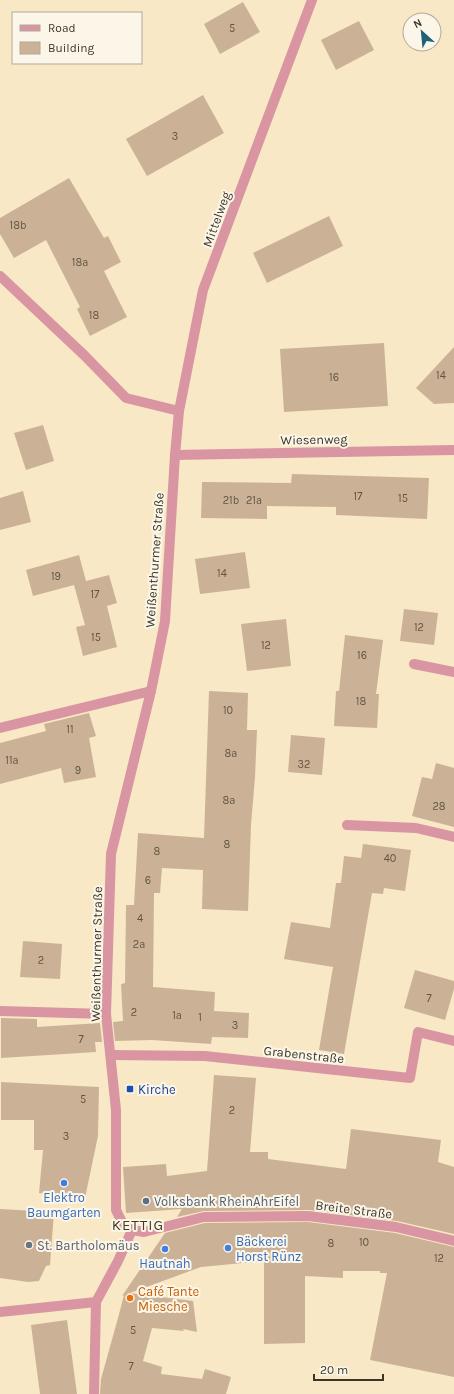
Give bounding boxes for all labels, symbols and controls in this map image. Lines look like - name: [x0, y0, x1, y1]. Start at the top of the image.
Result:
- legend: [12, 12, 142, 64]
- north arrow: [402, 12, 442, 52]
- text: N: [411, 16, 424, 31]
- text: Road: [48, 21, 76, 35]
- house number: 5: [229, 22, 235, 35]
- text: Building: [48, 41, 95, 55]
- house number: 3: [172, 130, 178, 143]
- street label: Mittelweg: [199, 189, 234, 249]
- house number: 18b: [10, 219, 26, 232]
- house number: 18a: [72, 256, 88, 269]
- house number: 18: [89, 309, 99, 322]
- house number: 14: [436, 369, 446, 382]
- house number: 16: [329, 371, 339, 384]
- street label: Wiesenweg: [280, 431, 348, 448]
- house number: 17: [354, 490, 362, 503]
- street label: Weißenthurmer Straße: [142, 492, 167, 628]
- house number: 15: [398, 492, 408, 505]
- house number: 21b: [223, 494, 239, 507]
- house number: 21a: [246, 494, 262, 507]
- house number: 14: [217, 567, 227, 580]
- house number: 19: [51, 570, 61, 583]
- house number: 17: [91, 588, 99, 601]
- house number: 12: [414, 621, 424, 634]
- house number: 15: [91, 631, 101, 644]
- house number: 12: [261, 639, 271, 652]
- house number: 16: [357, 649, 367, 662]
- house number: 18: [356, 695, 366, 708]
- house number: 10: [223, 704, 233, 717]
- house number: 11: [66, 723, 74, 736]
- house number: 8a: [225, 747, 237, 760]
- house number: 11a: [5, 754, 19, 767]
- house number: 32: [298, 758, 310, 771]
- house number: 9: [75, 764, 81, 777]
- house number: 8a: [223, 794, 235, 807]
- house number: 28: [432, 800, 446, 813]
- house number: 8: [224, 838, 231, 851]
- house number: 8: [154, 845, 161, 858]
- house number: 40: [384, 852, 396, 865]
- house number: 6: [145, 874, 151, 887]
- street label: Weißenthurmer Straße: [88, 886, 105, 1022]
- house number: 4: [137, 912, 143, 925]
- house number: 2a: [133, 938, 145, 951]
- house number: 2: [38, 954, 44, 967]
- house number: 7: [426, 992, 432, 1005]
- house number: 2: [131, 1006, 137, 1019]
- house number: 1a: [172, 1009, 182, 1022]
- house number: 1: [198, 1011, 202, 1024]
- house number: 3: [232, 1019, 238, 1032]
- house number: 7: [78, 1033, 84, 1046]
- street label: Grabenstraße: [263, 1043, 345, 1066]
- place label: Kirche: [138, 1082, 176, 1097]
- marker: Kirche: [125, 1084, 135, 1094]
- house number: 5: [80, 1093, 86, 1106]
- house number: 2: [229, 1104, 235, 1117]
- house number: 3: [63, 1130, 69, 1143]
- marker: Elektro Baumgarten: [59, 1178, 69, 1188]
- place label: Elektro Baumgarten: [27, 1190, 101, 1220]
- place label: Volksbank RheinAhrEifel: [154, 1194, 299, 1209]
- marker: Volksbank RheinAhrEifel: [141, 1196, 151, 1206]
- street label: Breite Straße: [315, 1197, 394, 1222]
- district label: KETTIG: [112, 1216, 164, 1234]
- place label: Bäckerei Horst Rünz: [236, 1234, 301, 1264]
- house number: 10: [359, 1236, 369, 1249]
- house number: 8: [328, 1237, 335, 1250]
- place label: St. Bartholomäus: [37, 1238, 140, 1253]
- marker: St. Bartholomäus: [24, 1240, 34, 1250]
- marker: Bäckerei Horst Rünz: [223, 1243, 233, 1253]
- marker: Hautnah: [160, 1244, 170, 1254]
- house number: 12: [434, 1252, 444, 1265]
- place label: Hautnah: [139, 1256, 191, 1271]
- place label: Café Tante Miesche: [138, 1284, 200, 1314]
- marker: Café Tante Miesche: [125, 1293, 135, 1303]
- house number: 5: [130, 1324, 136, 1337]
- scale bar: [314, 1356, 383, 1382]
- house number: 7: [128, 1360, 134, 1373]
- text: 20 m: [320, 1363, 348, 1377]

